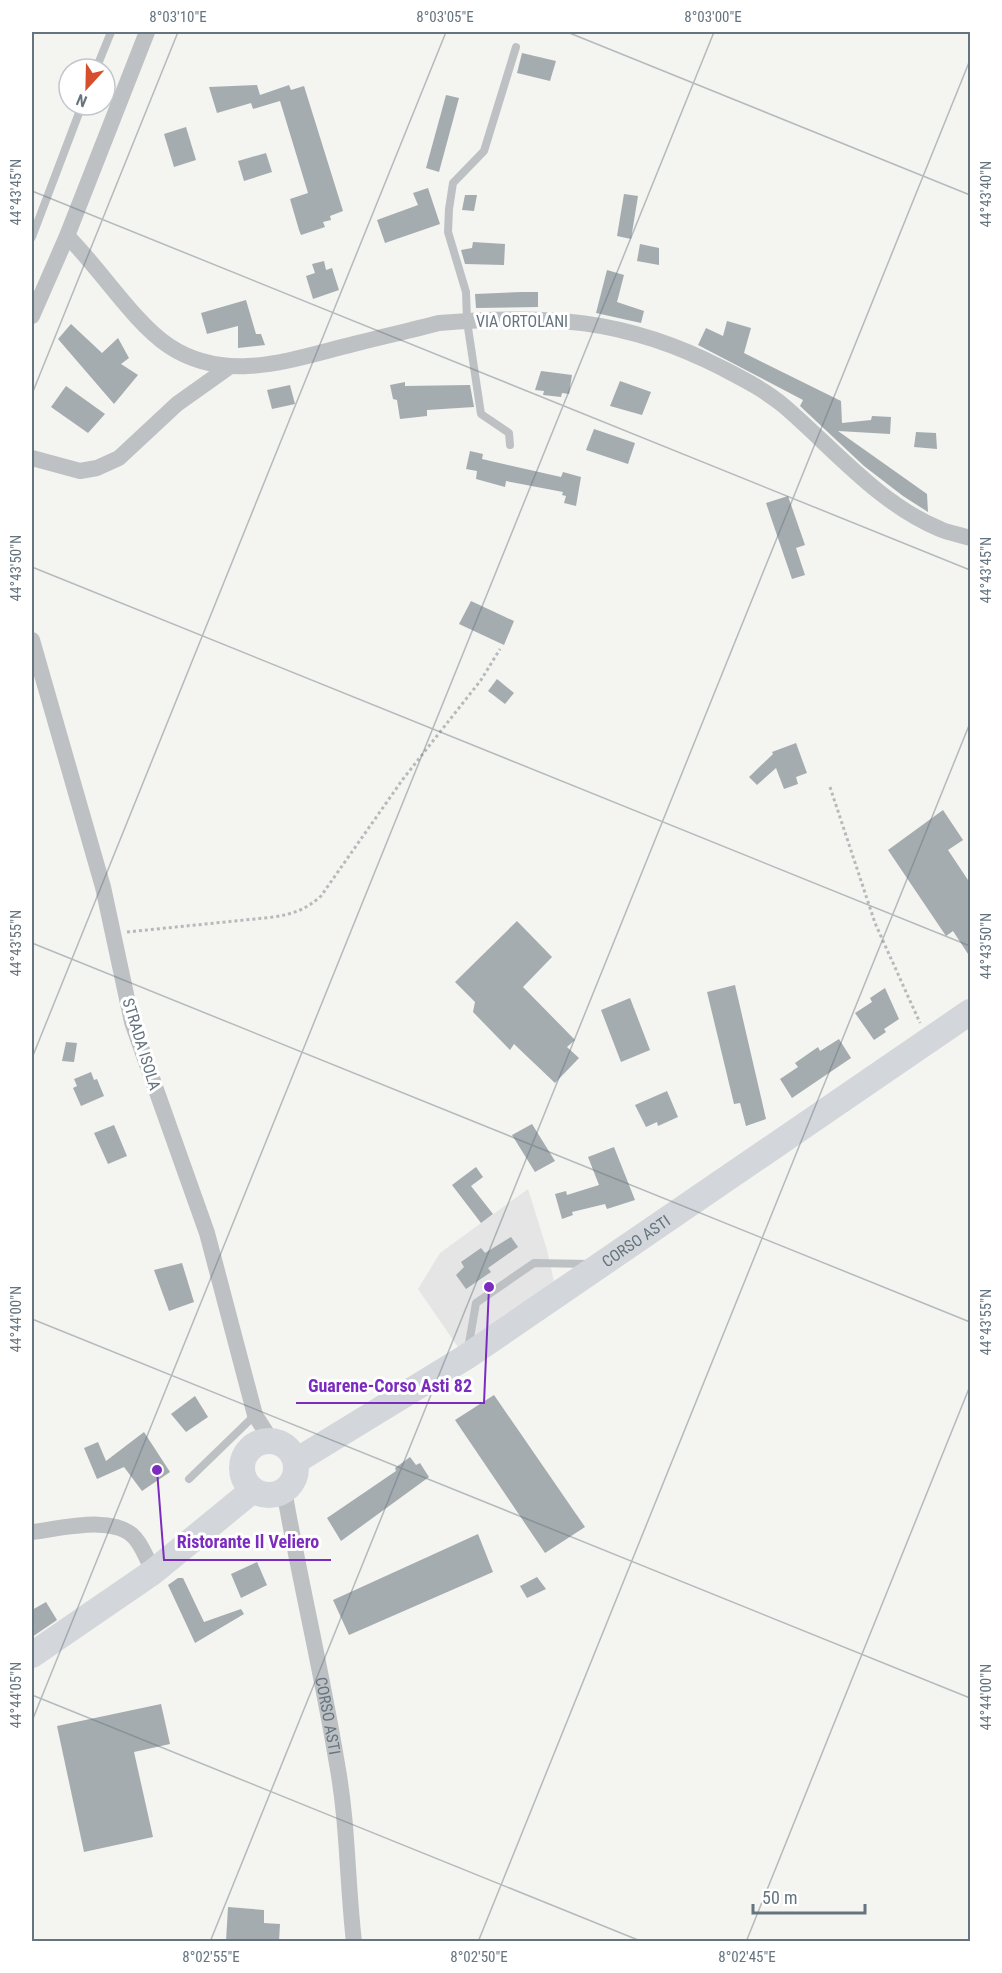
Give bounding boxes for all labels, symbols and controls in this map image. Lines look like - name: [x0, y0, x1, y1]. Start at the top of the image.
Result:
- text: 8°03'10"E: [149, 8, 207, 26]
- text: 8°03'05"E: [416, 8, 474, 26]
- text: 8°03'00"E: [684, 8, 742, 26]
- north arrow: [57, 57, 117, 117]
- text: N: [73, 90, 90, 111]
- text: 44°43'45"N: [7, 159, 25, 225]
- text: 44°43'40"N: [977, 161, 995, 227]
- street label: VIA ORTOLANI: [476, 312, 568, 331]
- text: 44°43'50"N: [7, 535, 25, 601]
- text: 44°43'45"N: [977, 537, 995, 603]
- text: 44°43'55"N: [7, 910, 25, 976]
- text: 44°43'50"N: [977, 913, 995, 979]
- street label: STRADA ISOLA: [119, 996, 165, 1092]
- street label: CORSO ASTI: [598, 1211, 674, 1271]
- text: 44°44'00"N: [7, 1286, 25, 1352]
- text: 44°43'55"N: [977, 1289, 995, 1355]
- callout: Guarene-Corso Asti 82: [296, 1367, 484, 1403]
- text: Guarene-Corso Asti 82: [308, 1375, 472, 1396]
- callout: Ristorante Il Veliero: [164, 1524, 331, 1560]
- text: Ristorante Il Veliero: [177, 1531, 319, 1552]
- text: 44°44'05"N: [7, 1662, 25, 1728]
- text: 44°44'00"N: [977, 1664, 995, 1730]
- street label: CORSO ASTI: [311, 1675, 344, 1756]
- scale bar: [753, 1877, 866, 1915]
- text: 50 m: [762, 1887, 797, 1908]
- text: 8°02'55"E: [182, 1948, 240, 1966]
- text: 8°02'50"E: [450, 1948, 508, 1966]
- text: 8°02'45"E: [718, 1948, 776, 1966]

